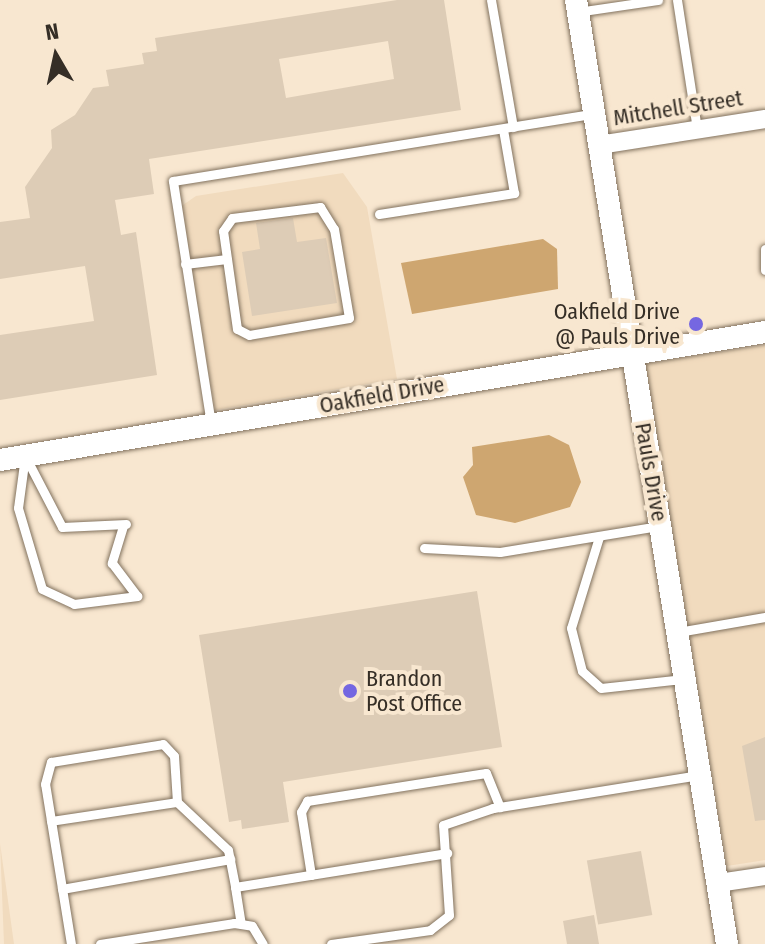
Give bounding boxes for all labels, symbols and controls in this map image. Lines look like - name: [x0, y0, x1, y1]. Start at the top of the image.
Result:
- north arrow: [16, 16, 96, 96]
- text: N: [44, 17, 61, 46]
- street label: Mitchell Street: [611, 85, 745, 131]
- place label: Oakfield Drive @ Pauls Drive: [554, 298, 680, 350]
- marker: Oakfield Drive @ Pauls Drive: [687, 315, 705, 333]
- street label: Oakfield Drive: [318, 371, 446, 419]
- street label: Pauls Drive: [629, 421, 673, 523]
- place label: Brandon Post Office: [366, 665, 462, 716]
- marker: Brandon Post Office: [341, 682, 359, 700]

